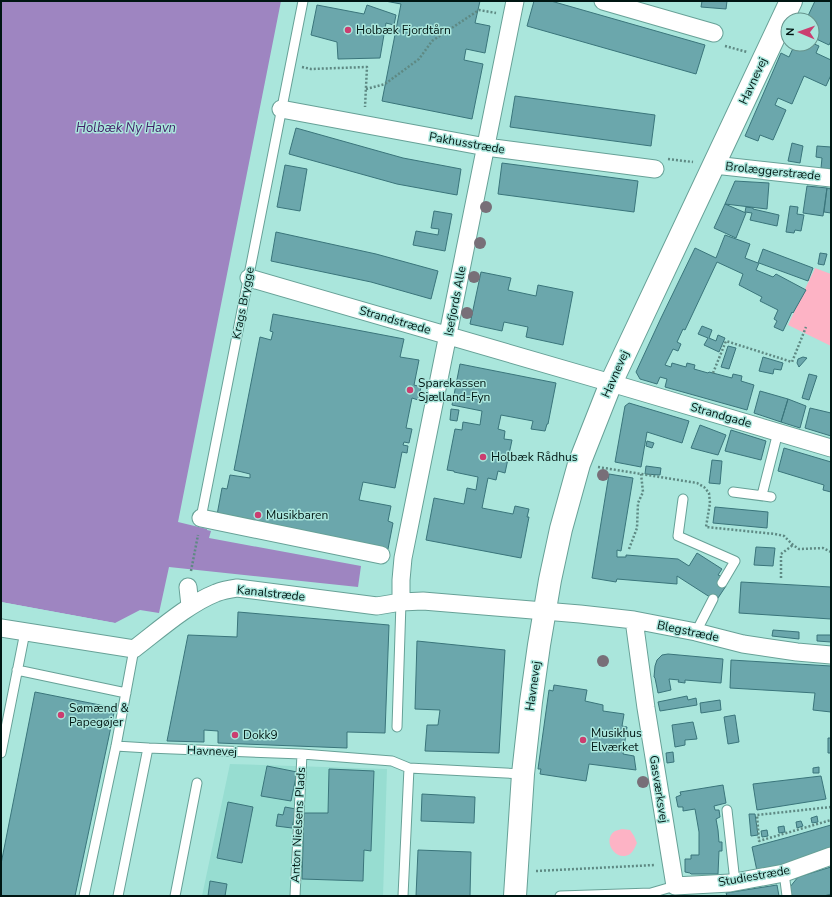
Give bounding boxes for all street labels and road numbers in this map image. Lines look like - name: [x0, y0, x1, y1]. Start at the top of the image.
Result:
- street label: Havnevej: [735, 55, 771, 107]
- street label: Pakhusstræde: [428, 128, 506, 158]
- street label: Brolæggerstræde: [725, 158, 821, 184]
- street label: Isefjords Alle: [440, 265, 470, 337]
- street label: Krags Brygge: [228, 266, 258, 340]
- street label: Strandstræde: [357, 302, 433, 338]
- street label: Havnevej: [598, 348, 633, 400]
- street label: Strandgade: [689, 399, 753, 431]
- street label: Kanalstræde: [236, 581, 306, 605]
- street label: Blegstræde: [656, 617, 720, 645]
- street label: Havnevej: [522, 660, 544, 712]
- street label: Havnevej: [187, 742, 237, 760]
- street label: Gasværksvej: [646, 754, 672, 824]
- street label: Anton Nielsens Plads: [287, 766, 309, 883]
- street label: Studiestræde: [717, 862, 791, 890]

